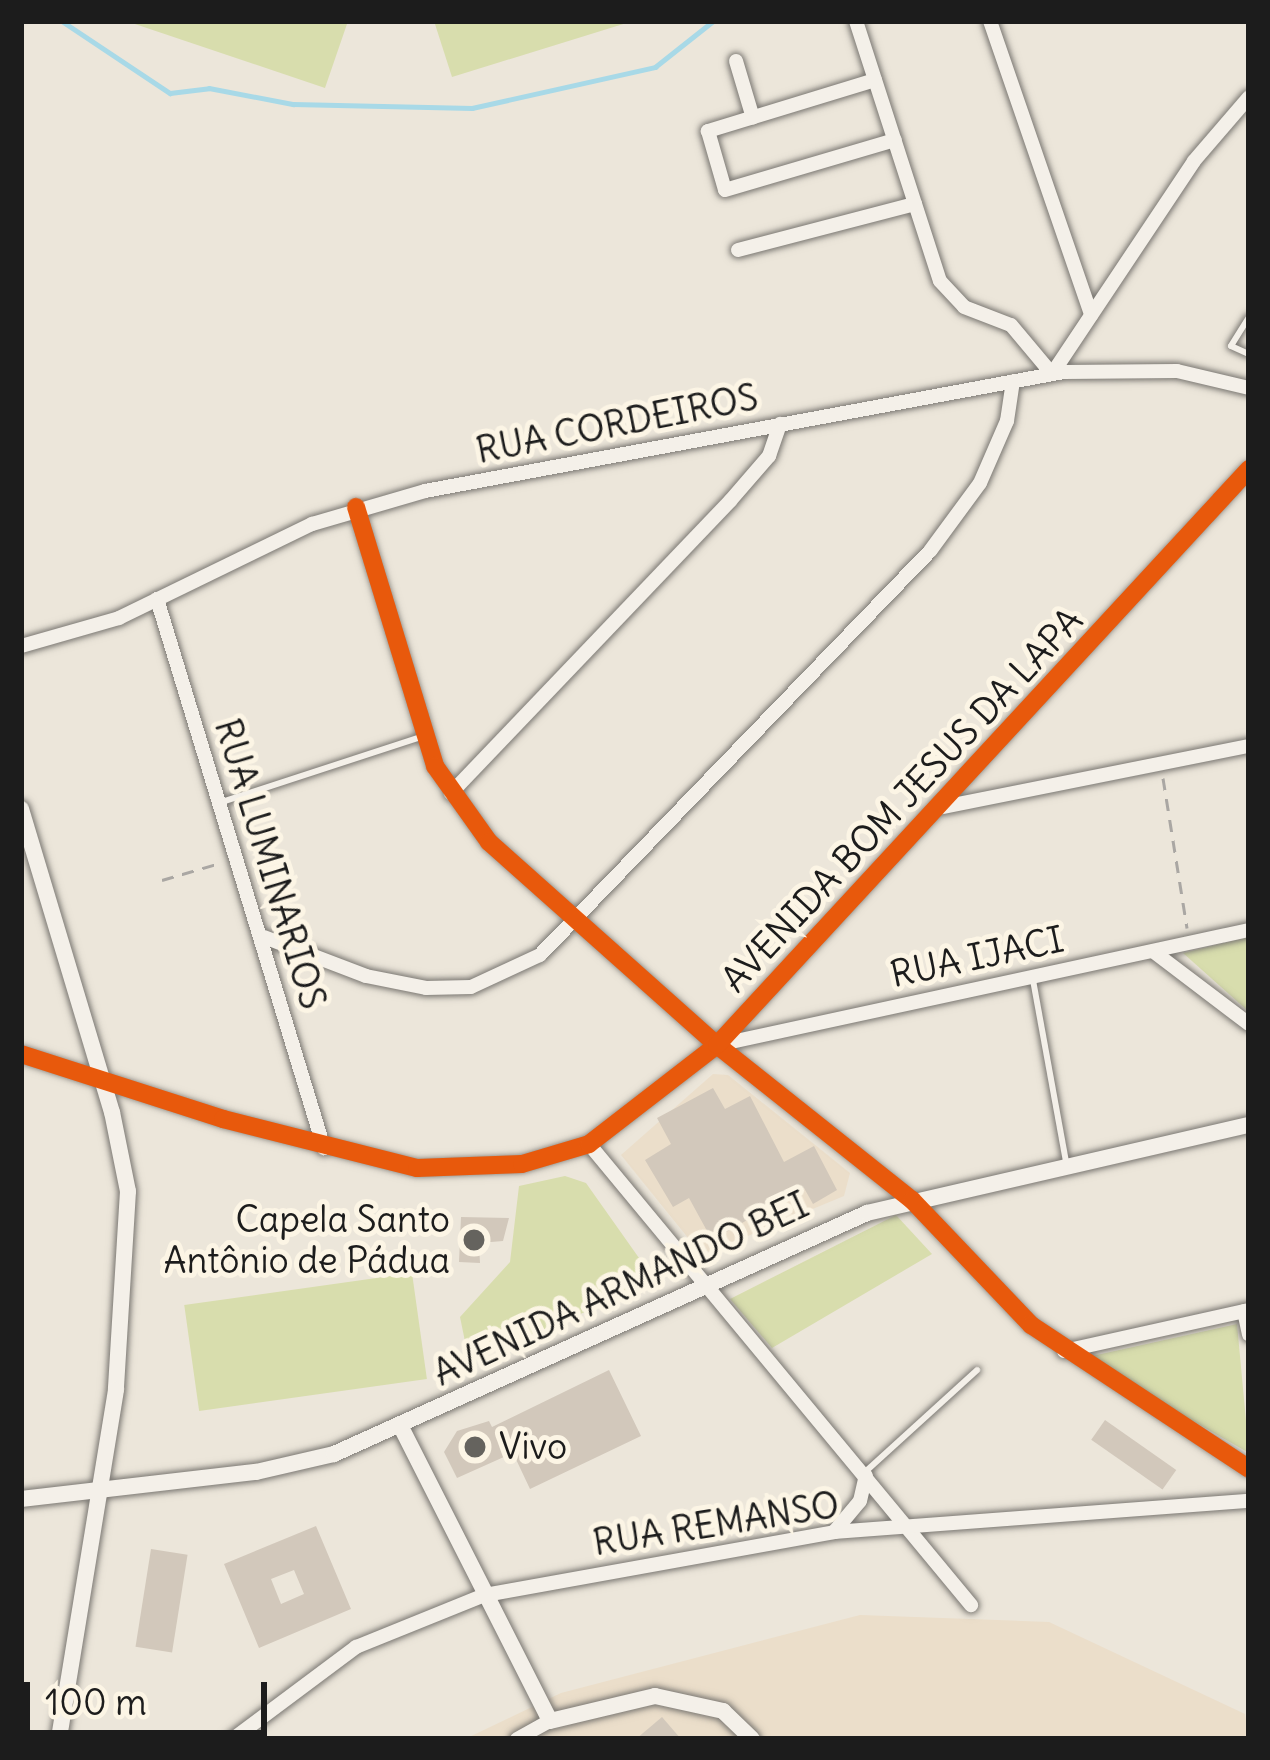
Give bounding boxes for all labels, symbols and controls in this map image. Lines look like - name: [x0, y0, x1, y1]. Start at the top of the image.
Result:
- street label: RUA CORDEIROS: [473, 376, 761, 472]
- street label: AVENIDA BOM JESUS DA LAPA: [713, 599, 1091, 1001]
- street label: RUA LUMINARIOS: [205, 714, 335, 1014]
- street label: RUA IJACI: [886, 918, 1068, 996]
- street label: AVENIDA ARMANDO BEI: [427, 1183, 815, 1395]
- place label: Capela Santo Antônio de Pádua: [164, 1197, 450, 1282]
- marker: Capela Santo Antônio de Pádua: [461, 1227, 487, 1253]
- place label: Vivo: [499, 1425, 567, 1469]
- marker: Vivo: [462, 1434, 488, 1460]
- street label: RUA REMANSO: [590, 1483, 842, 1565]
- scale bar: [30, 1658, 273, 1732]
- text: 100 m: [45, 1680, 147, 1725]

